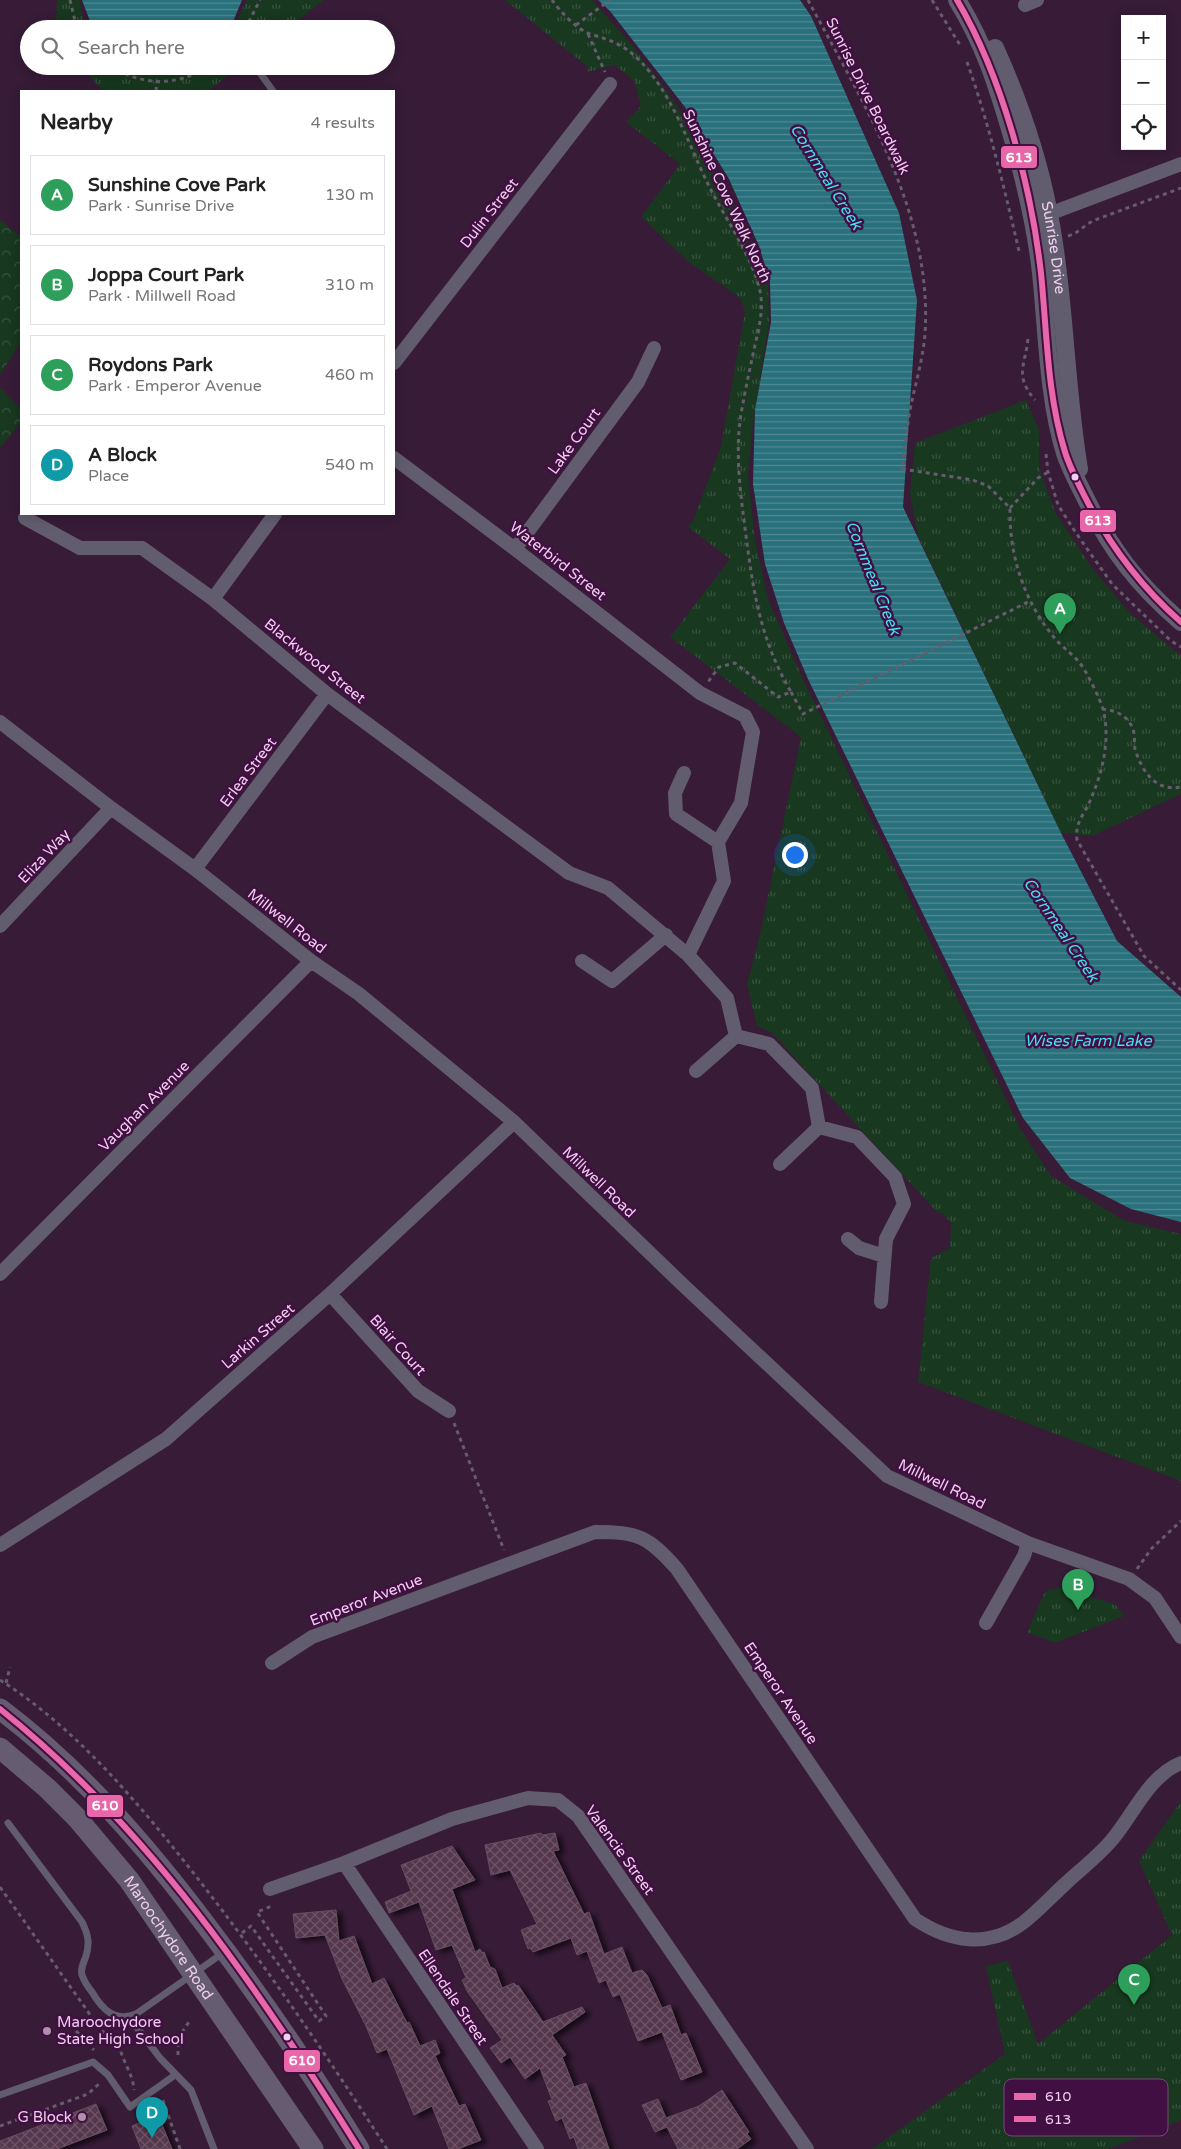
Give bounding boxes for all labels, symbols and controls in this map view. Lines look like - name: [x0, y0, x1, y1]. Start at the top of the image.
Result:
- street label: Sunrise Drive Boardwalk: [822, 15, 914, 177]
- map controls: [1121, 15, 1166, 150]
- button: +: [1121, 15, 1166, 60]
- search box: [20, 20, 395, 75]
- icon: search: [38, 34, 66, 62]
- text: Search here: [78, 37, 185, 59]
- button: −: [1121, 60, 1166, 105]
- button: locate: [1121, 105, 1166, 150]
- street label: Sunshine Cove Walk North: [679, 107, 775, 285]
- text: Nearby: [40, 110, 113, 135]
- text: 4 results: [311, 113, 375, 133]
- water label: Cornmeal Creek: [785, 120, 867, 235]
- line badge: 613: [1000, 145, 1038, 169]
- text: 613: [1006, 149, 1032, 166]
- text: Sunshine Cove Park: [88, 174, 266, 196]
- street label: Dulin Street: [456, 174, 522, 252]
- text: A: [51, 185, 63, 205]
- text: 130 m: [325, 185, 374, 205]
- text: Park · Sunrise Drive: [88, 196, 234, 216]
- street label: Sunrise Drive: [1038, 200, 1069, 295]
- text: Joppa Court Park: [88, 264, 244, 286]
- text: B: [51, 275, 63, 295]
- text: 310 m: [325, 275, 374, 295]
- text: Park · Millwell Road: [88, 286, 236, 306]
- text: Roydons Park: [88, 354, 213, 376]
- text: C: [51, 365, 63, 385]
- text: 460 m: [325, 365, 374, 385]
- text: Park · Emperor Avenue: [88, 376, 262, 396]
- street label: Lake Court: [544, 404, 604, 478]
- text: A Block: [88, 444, 157, 466]
- text: D: [51, 455, 63, 475]
- text: 540 m: [325, 455, 374, 475]
- text: Place: [88, 466, 129, 486]
- unlabelled marker: [1070, 472, 1080, 482]
- line badge: 613: [1079, 509, 1117, 533]
- text: 613: [1085, 512, 1111, 529]
- street label: Waterbird Street: [506, 518, 610, 604]
- water label: Cornmeal Creek: [841, 518, 905, 639]
- pin: A: [1044, 593, 1076, 634]
- street label: Blackwood Street: [261, 615, 369, 707]
- street label: Erlea Street: [216, 733, 280, 810]
- street label: Eliza Way: [14, 825, 74, 887]
- your location: [782, 842, 808, 868]
- water label: Cornmeal Creek: [1019, 874, 1104, 987]
- street label: Millwell Road: [244, 885, 330, 957]
- water label: Wises Farm Lake: [1025, 1031, 1152, 1051]
- street label: Vaughan Avenue: [95, 1057, 193, 1155]
- street label: Millwell Road: [559, 1143, 639, 1221]
- street label: Larkin Street: [218, 1299, 298, 1373]
- street label: Blair Court: [366, 1311, 430, 1379]
- street label: Millwell Road: [895, 1455, 989, 1513]
- pin: B: [1062, 1569, 1094, 1610]
- street label: Emperor Avenue: [307, 1570, 425, 1630]
- street label: Emperor Avenue: [740, 1639, 822, 1747]
- line badge: 610: [86, 1794, 124, 1818]
- text: 610: [92, 1797, 118, 1814]
- street label: Valencie Street: [581, 1802, 659, 1899]
- street label: Maroochydore Road: [120, 1872, 217, 2003]
- street label: Ellendale Street: [414, 1946, 492, 2048]
- pin: C: [1118, 1964, 1150, 2005]
- place label: Maroochydore State High School: [57, 2013, 184, 2048]
- marker: Maroochydore State High School: [41, 2025, 53, 2037]
- unlabelled marker: [282, 2032, 292, 2042]
- line badge: 610: [283, 2049, 321, 2073]
- text: 610: [289, 2052, 315, 2069]
- legend: [1004, 2079, 1168, 2136]
- text: 610: [1045, 2088, 1072, 2105]
- pin: D: [136, 2097, 168, 2138]
- place label: G Block: [17, 2108, 72, 2126]
- marker: G Block: [76, 2111, 88, 2123]
- text: 613: [1045, 2111, 1071, 2128]

